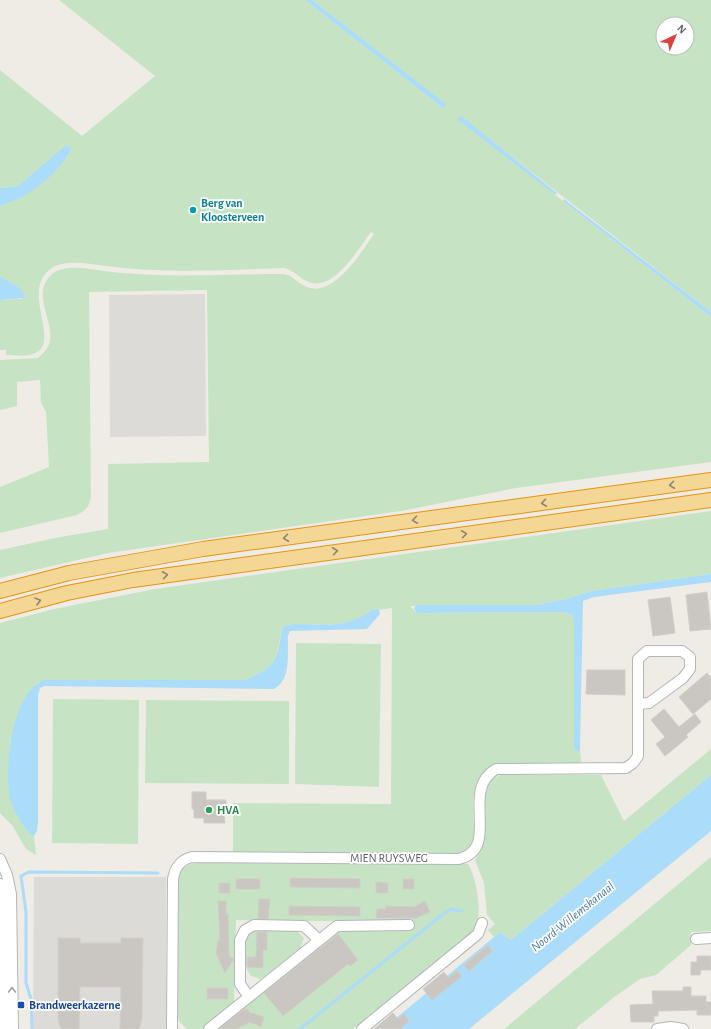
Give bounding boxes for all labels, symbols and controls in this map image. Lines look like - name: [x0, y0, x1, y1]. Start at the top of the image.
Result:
- north arrow: [655, 16, 695, 56]
- text: N: [675, 23, 688, 36]
- place label: Berg van Kloosterveen: [201, 197, 264, 223]
- marker: Berg van Kloosterveen: [188, 205, 198, 215]
- one-way arrow: [669, 480, 675, 489]
- one-way arrow: [540, 498, 547, 507]
- one-way arrow: [412, 516, 418, 525]
- one-way arrow: [461, 530, 467, 539]
- one-way arrow: [283, 533, 289, 542]
- one-way arrow: [332, 547, 338, 556]
- one-way arrow: [162, 571, 168, 580]
- one-way arrow: [34, 597, 41, 606]
- place label: HVA: [217, 804, 240, 816]
- marker: HVA: [204, 805, 214, 815]
- street label: MIEN RUYSWEG: [350, 852, 428, 864]
- water label: Noord-Willemskanaal: [529, 880, 617, 955]
- one-way arrow: [8, 987, 16, 993]
- place label: Brandweerkazerne: [29, 999, 121, 1011]
- marker: Brandweerkazerne: [16, 1000, 26, 1010]

